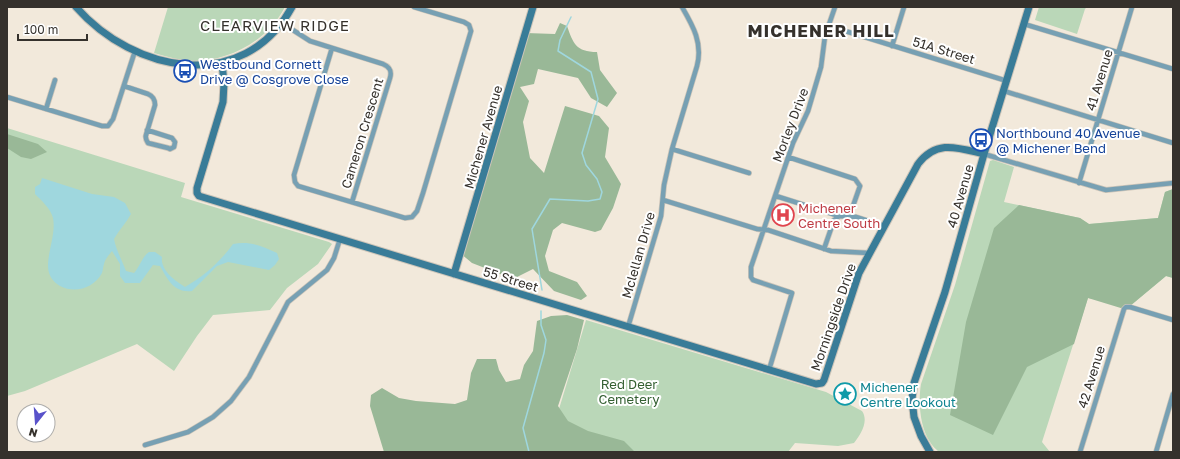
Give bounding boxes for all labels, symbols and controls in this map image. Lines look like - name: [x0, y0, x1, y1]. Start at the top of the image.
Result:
- scale bar: [18, 16, 87, 42]
- district label: CLEARVIEW RIDGE: [200, 16, 350, 34]
- district label: MICHENER HILL: [747, 20, 895, 41]
- text: 100 m: [24, 22, 58, 37]
- street label: 51A Street: [911, 33, 977, 67]
- street label: 41 Avenue: [1082, 47, 1116, 113]
- place label: Westbound Cornett Drive @ Cosgrove Close: [200, 56, 349, 87]
- bus stop icon: Westbound Cornett Drive @ Cosgrove Close: [172, 58, 198, 84]
- street label: Cameron Crescent: [338, 76, 386, 190]
- street label: Michener Avenue: [461, 83, 505, 191]
- street label: Morley Drive: [769, 86, 811, 164]
- place label: Northbound 40 Avenue @ Michener Bend: [996, 125, 1140, 156]
- bus stop icon: Northbound 40 Avenue @ Michener Bend: [968, 127, 994, 153]
- street label: 40 Avenue: [943, 162, 977, 230]
- place label: Michener Centre South: [798, 200, 880, 231]
- hospital icon: Michener Centre South: [770, 202, 796, 228]
- street label: Mclellan Drive: [618, 210, 658, 300]
- street label: Morningside Drive: [807, 261, 859, 373]
- street label: 55 Street: [481, 263, 541, 295]
- street label: 42 Avenue: [1074, 344, 1108, 410]
- park label: Red Deer Cemetery: [599, 376, 660, 407]
- place label: Michener Centre Lookout: [860, 379, 956, 410]
- place icon: Michener Centre Lookout: [832, 381, 858, 407]
- north arrow: [16, 403, 56, 443]
- text: N: [27, 426, 39, 440]

